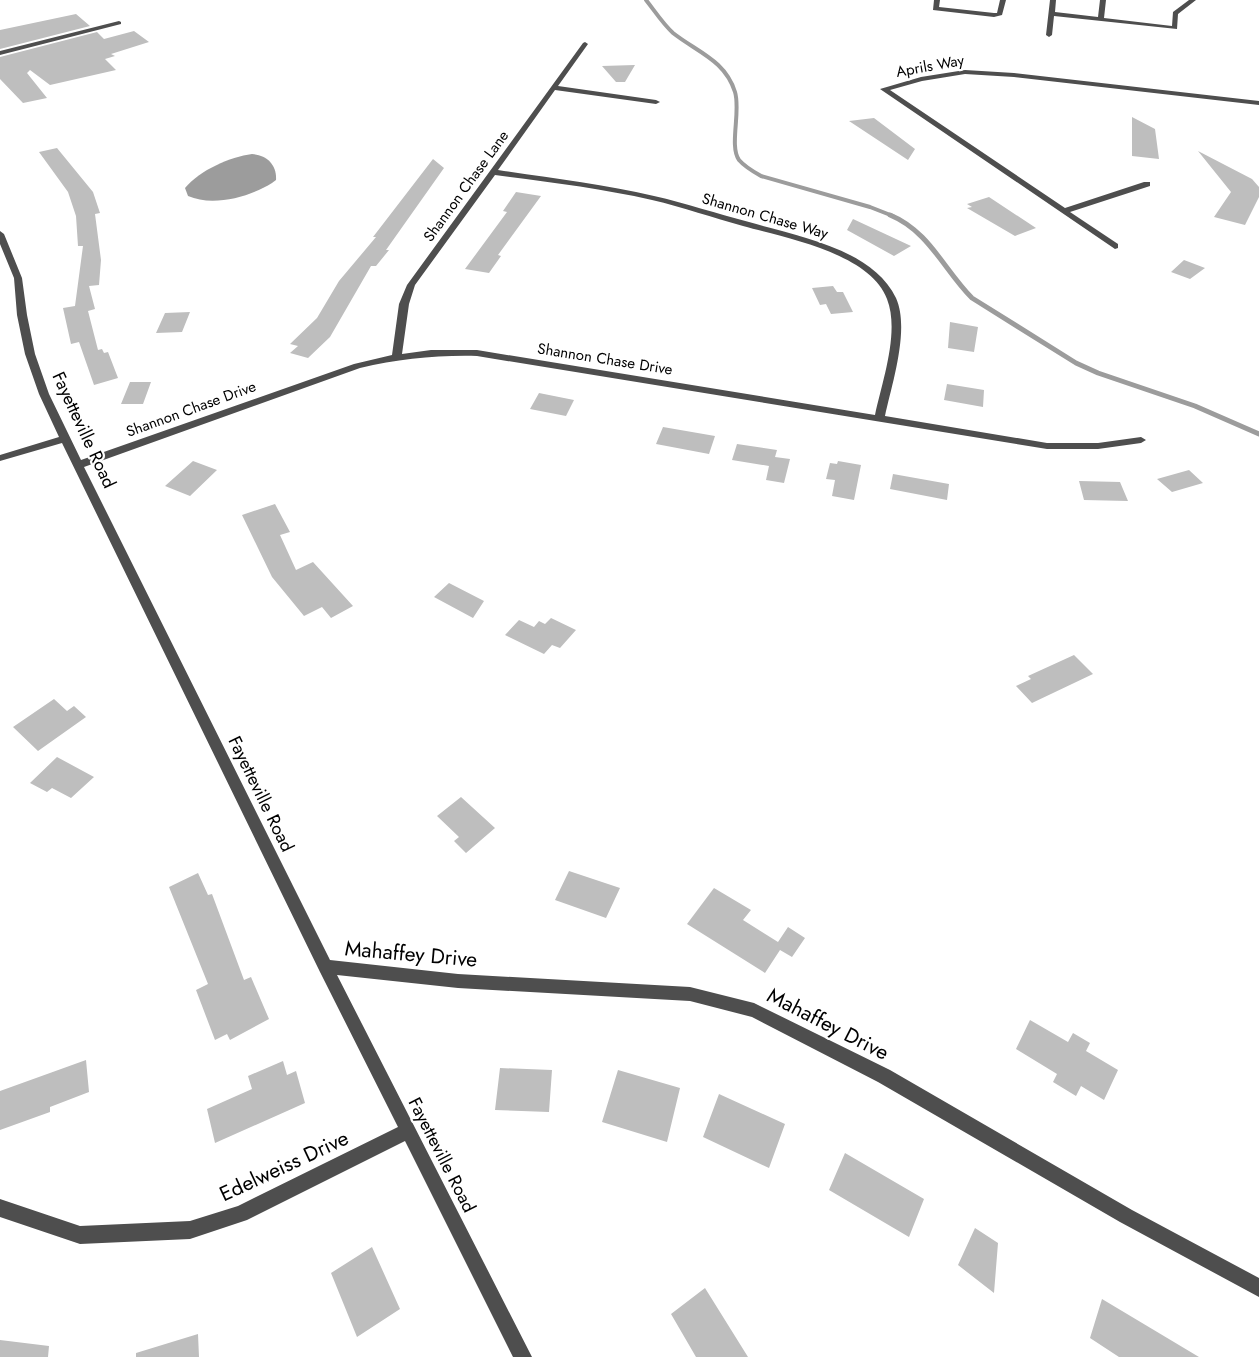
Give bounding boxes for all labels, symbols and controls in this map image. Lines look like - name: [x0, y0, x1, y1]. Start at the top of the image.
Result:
- street label: Aprils Way: [894, 49, 966, 83]
- street label: Shannon Chase Lane: [418, 126, 514, 246]
- street label: Shannon Chase Way: [699, 187, 831, 245]
- street label: Shannon Chase Drive: [536, 337, 674, 381]
- street label: Fayetteville Road: [46, 367, 122, 493]
- street label: Shannon Chase Drive: [123, 375, 259, 443]
- street label: Fayetteville Road: [222, 732, 300, 856]
- street label: Mahaffey Drive: [343, 933, 479, 975]
- street label: Mahaffey Drive: [762, 980, 894, 1068]
- street label: Fayetteville Road: [402, 1093, 482, 1217]
- street label: Edelweiss Drive: [215, 1123, 354, 1209]

